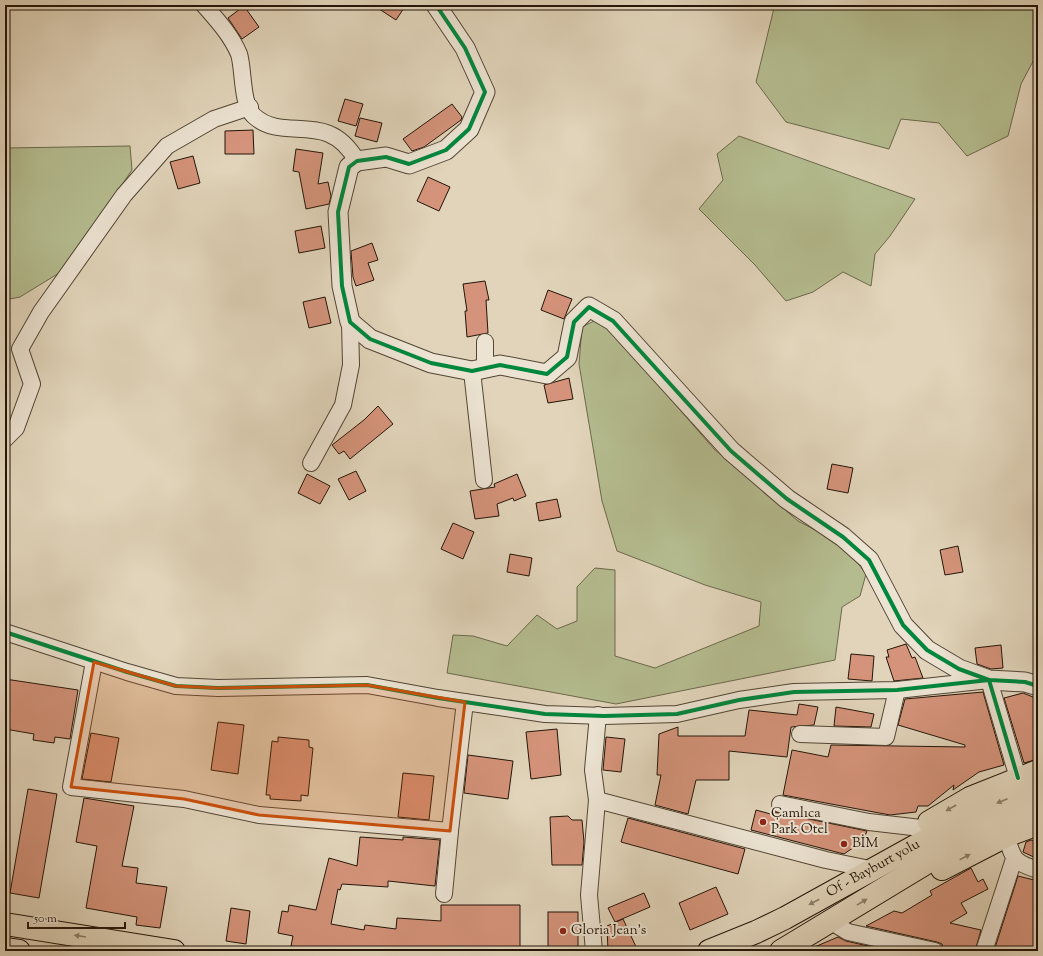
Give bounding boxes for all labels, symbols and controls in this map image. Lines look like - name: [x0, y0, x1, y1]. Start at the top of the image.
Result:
- one-way arrow: [995, 798, 1007, 804]
- place label: Çamlıca Park Otel: [771, 804, 828, 840]
- one-way arrow: [945, 805, 957, 812]
- marker: Çamlıca Park Otel: [758, 817, 768, 827]
- place label: BİM: [852, 834, 878, 854]
- street label: Of - Bayburt yolu: [823, 835, 924, 903]
- marker: BİM: [839, 839, 849, 849]
- one-way arrow: [959, 854, 970, 861]
- one-way arrow: [856, 898, 868, 905]
- one-way arrow: [808, 899, 819, 906]
- scale bar: [28, 904, 125, 930]
- text: 50 m: [33, 910, 57, 928]
- place label: Gloria Jean's: [571, 921, 646, 941]
- marker: Gloria Jean's: [558, 926, 568, 936]
- one-way arrow: [74, 933, 86, 939]

